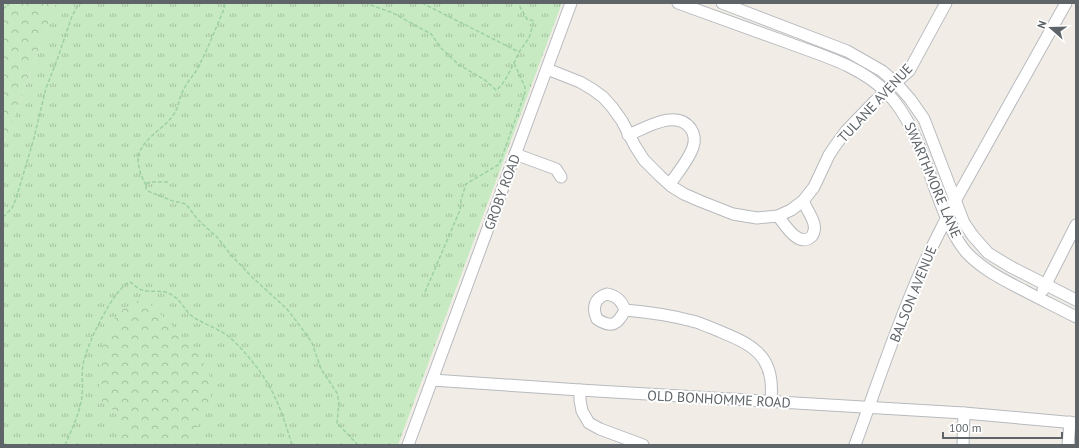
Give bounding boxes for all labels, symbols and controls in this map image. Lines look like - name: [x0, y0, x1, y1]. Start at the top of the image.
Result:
- north arrow: [1031, 8, 1071, 48]
- text: N: [1034, 19, 1049, 30]
- street label: TULANE AVENUE: [834, 60, 916, 146]
- street label: SWARTHMORE LANE: [900, 119, 966, 241]
- street label: GROBY ROAD: [480, 152, 524, 232]
- street label: BALSON AVENUE: [885, 243, 941, 345]
- street label: OLD BONHOMME ROAD: [647, 386, 791, 412]
- scale bar: [943, 414, 1062, 440]
- text: 100 m: [949, 420, 982, 435]

